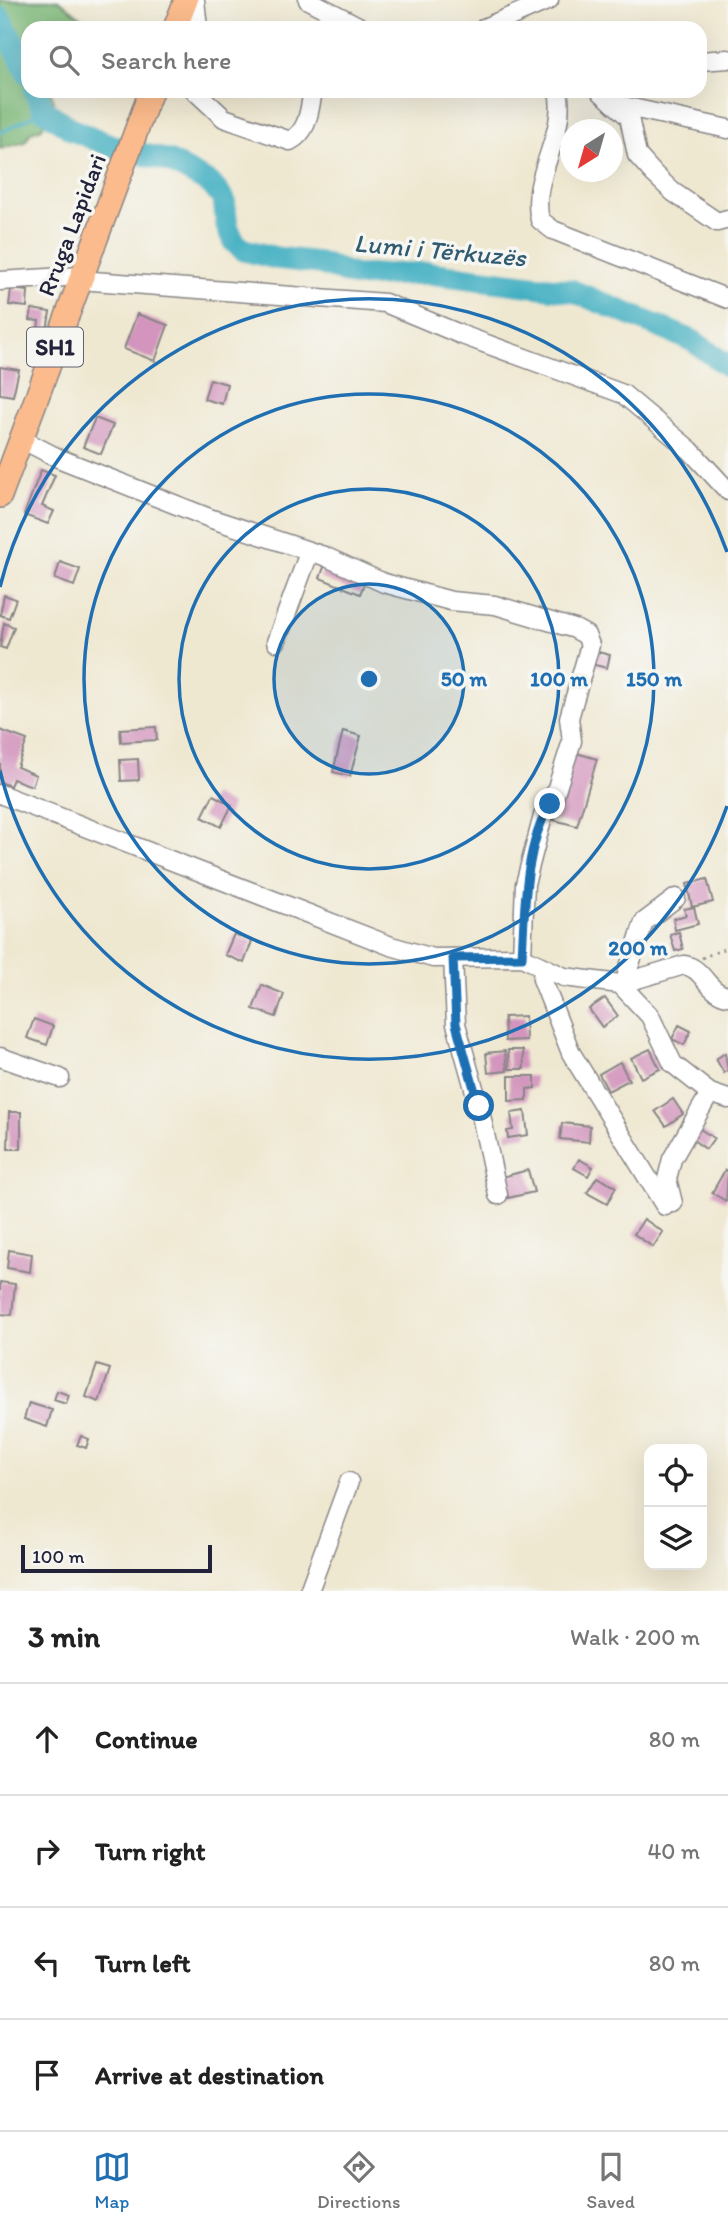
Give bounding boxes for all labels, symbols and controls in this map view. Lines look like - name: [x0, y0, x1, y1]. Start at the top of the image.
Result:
- search box: [21, 21, 707, 98]
- icon: search: [45, 41, 83, 79]
- text: Search here: [101, 44, 231, 76]
- north arrow: [560, 119, 623, 182]
- street label: Rruga Lapidari: [31, 149, 112, 300]
- water label: Lumi i Tërkuzës: [353, 227, 529, 274]
- road number: SH1: [27, 328, 83, 366]
- text: 50 m: [441, 666, 488, 691]
- text: 100 m: [530, 666, 588, 691]
- text: 150 m: [626, 666, 682, 691]
- centre of rings: [357, 667, 381, 691]
- route end: [534, 788, 565, 819]
- text: 200 m: [608, 935, 668, 960]
- route start: [463, 1090, 494, 1121]
- map controls: [644, 1444, 707, 1570]
- button: locate: [644, 1444, 707, 1507]
- button: layers: [644, 1507, 707, 1570]
- scale bar: [21, 1542, 212, 1574]
- text: 100 m: [32, 1545, 84, 1568]
- text: 3 min: [28, 1618, 100, 1655]
- text: Walk · 200 m: [570, 1623, 700, 1651]
- icon: ahead: [28, 1720, 66, 1758]
- text: Continue: [95, 1723, 198, 1755]
- text: 80 m: [649, 1725, 700, 1753]
- icon: right: [28, 1832, 66, 1870]
- text: Turn right: [95, 1835, 206, 1867]
- text: 40 m: [647, 1837, 700, 1865]
- icon: left: [28, 1944, 66, 1982]
- text: Turn left: [95, 1947, 191, 1979]
- text: 80 m: [649, 1949, 700, 1977]
- icon: arrive: [28, 2056, 66, 2094]
- text: Arrive at destination: [95, 2059, 324, 2091]
- tab: Map: [93, 2148, 131, 2213]
- tab: Directions: [317, 2148, 401, 2213]
- tab: Saved: [587, 2148, 635, 2213]

